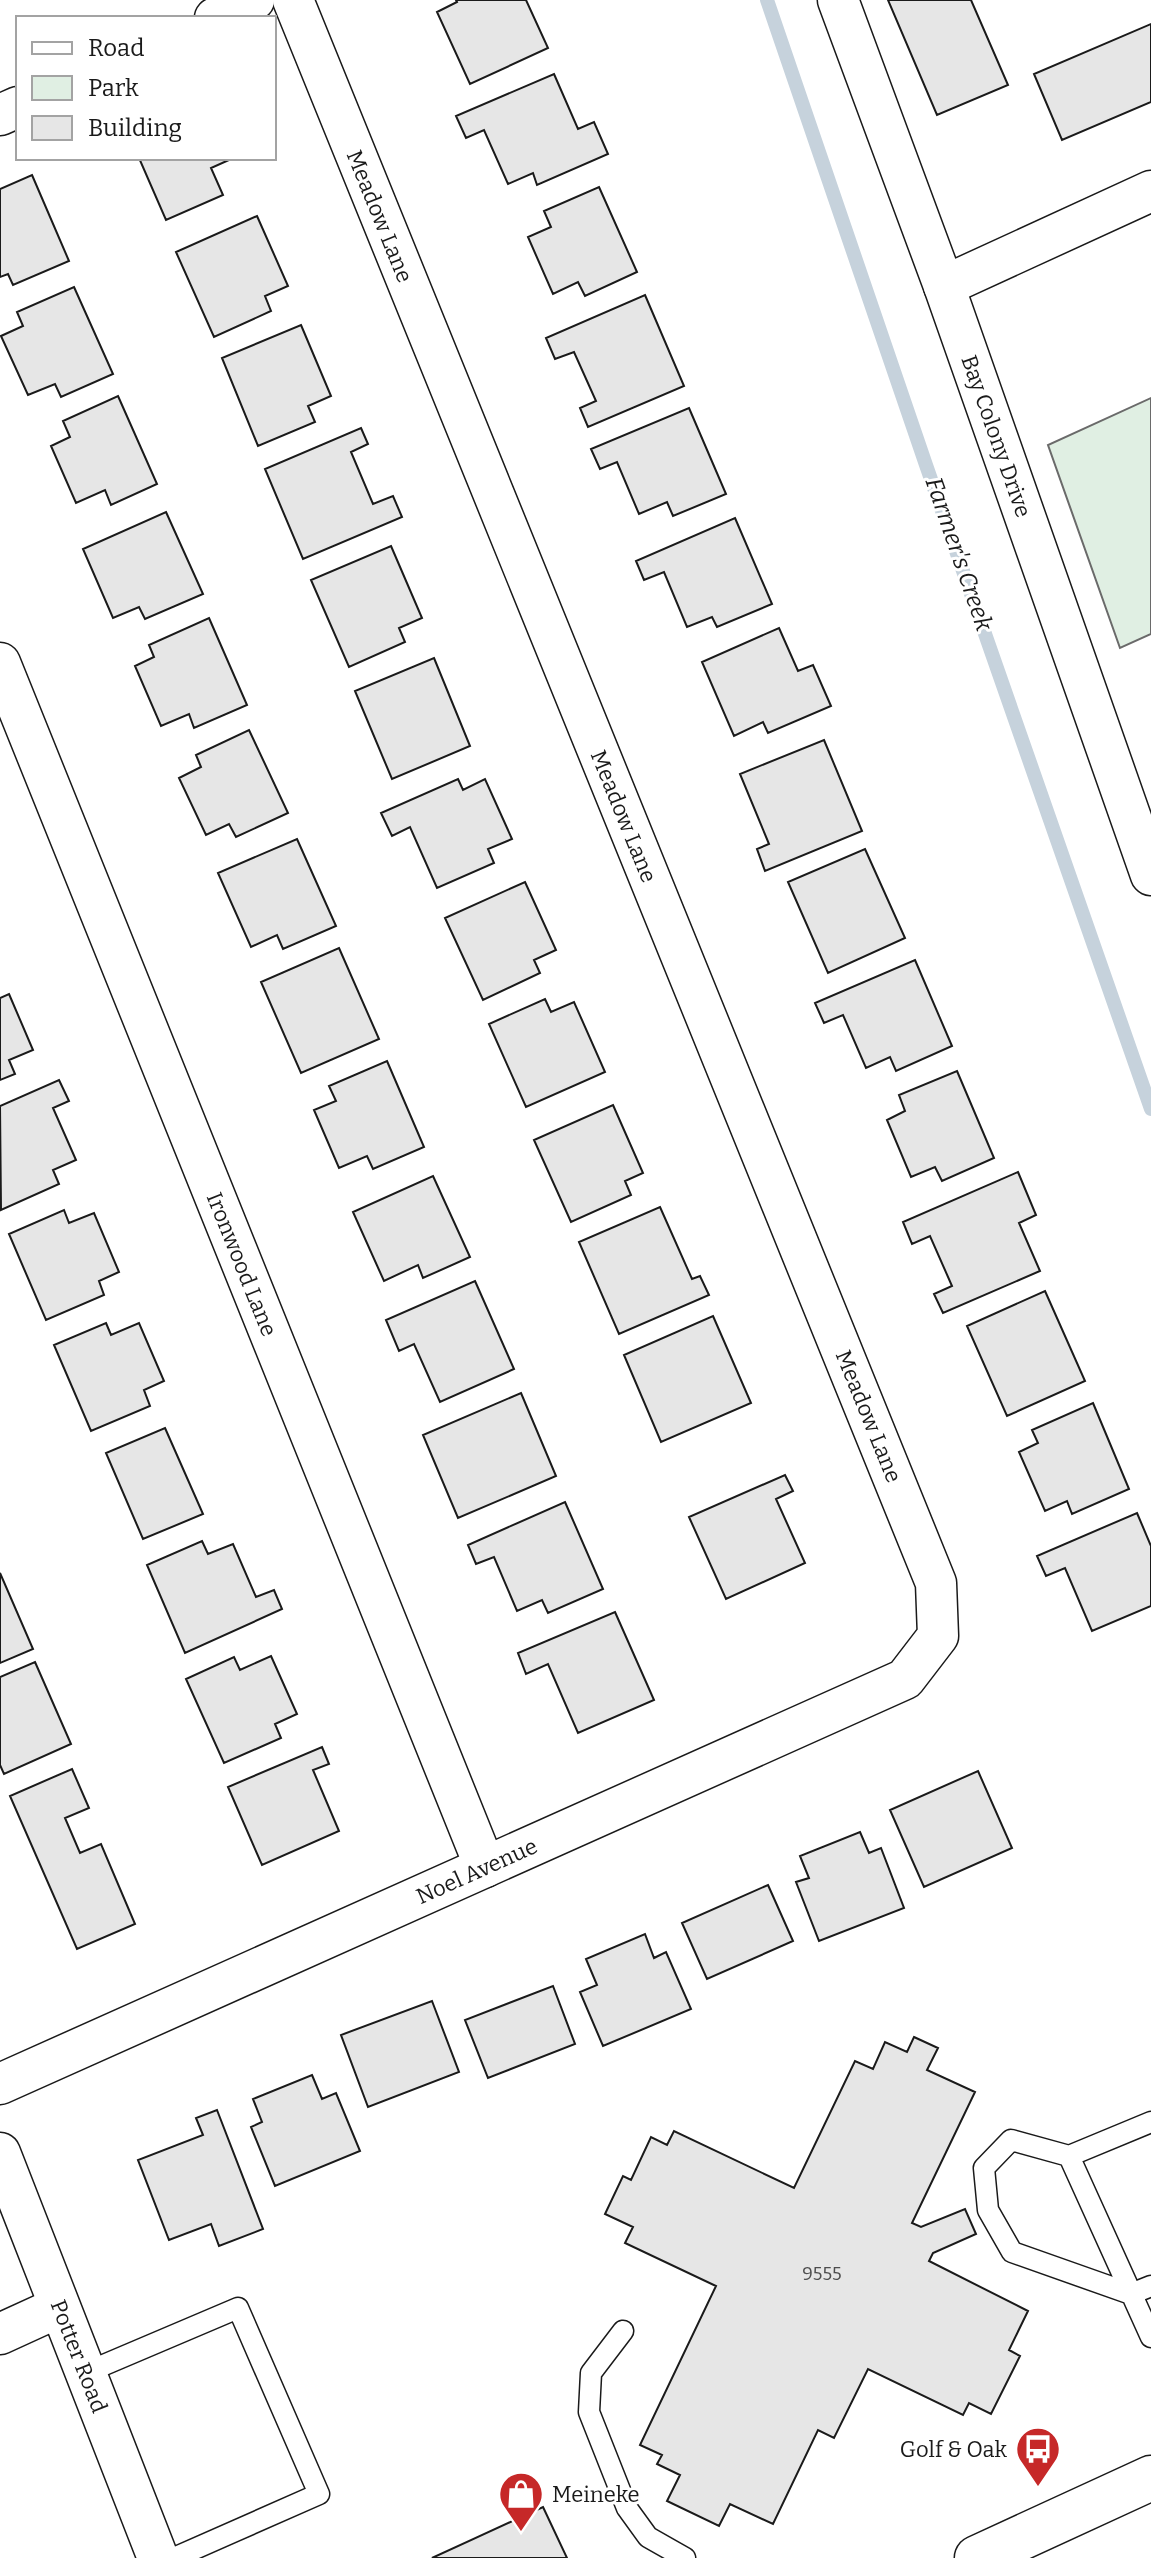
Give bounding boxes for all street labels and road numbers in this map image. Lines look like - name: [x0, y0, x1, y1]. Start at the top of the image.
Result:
- street label: Meadow Lane: [341, 146, 418, 286]
- street label: Bay Colony Drive: [955, 352, 1037, 521]
- street label: Meadow Lane: [585, 746, 662, 886]
- street label: Ironwood Lane: [201, 1188, 283, 1340]
- street label: Meadow Lane: [830, 1346, 907, 1486]
- street label: Noel Avenue: [412, 1832, 541, 1910]
- street label: Potter Road: [45, 2296, 113, 2417]

